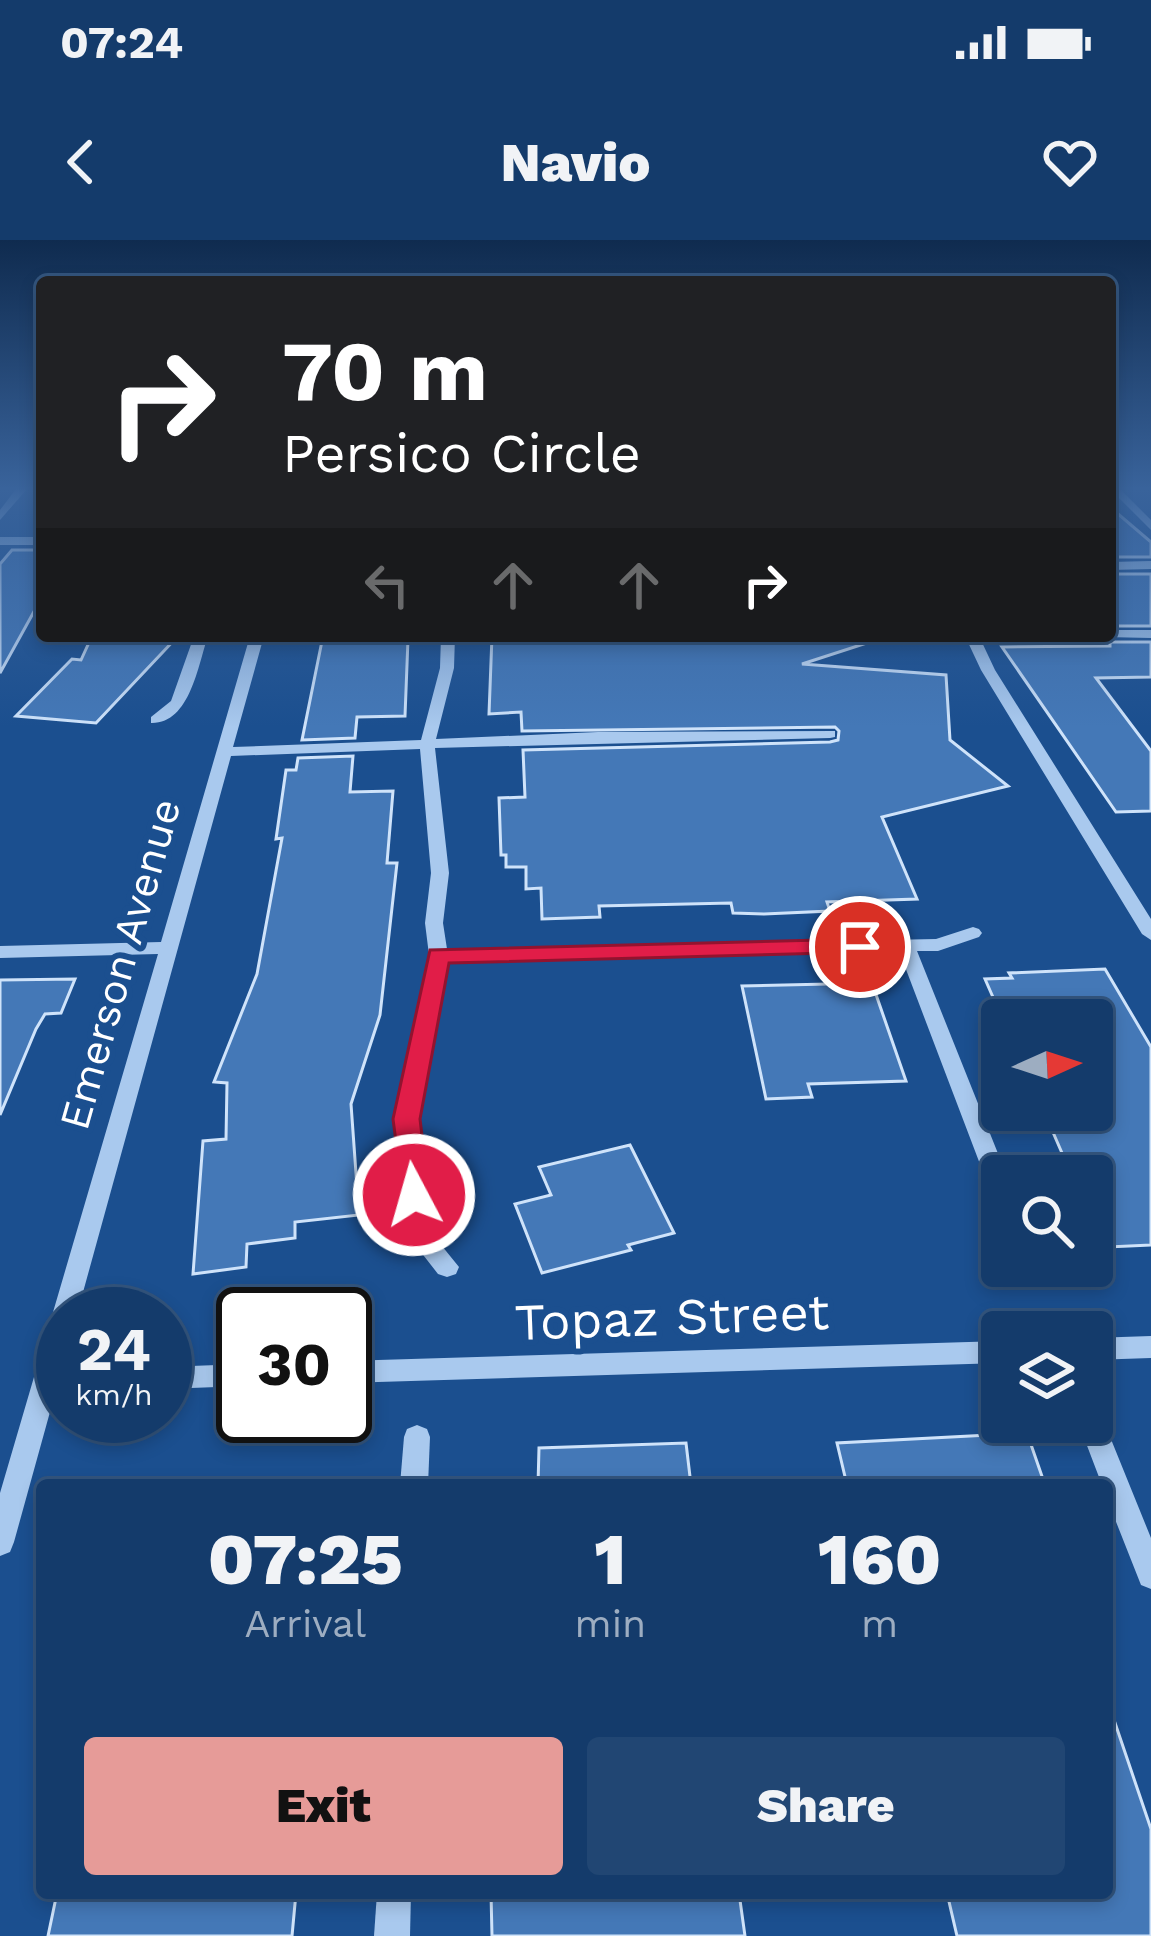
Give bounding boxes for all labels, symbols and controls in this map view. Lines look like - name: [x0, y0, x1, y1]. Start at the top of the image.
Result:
- text: 07:24: [60, 16, 183, 69]
- icon: back: [48, 129, 114, 195]
- icon: heart: [1037, 129, 1103, 195]
- text: Navio: [501, 131, 650, 194]
- text: 70 m: [282, 322, 488, 420]
- icon: right: [84, 324, 240, 480]
- text: Persico Circle: [282, 422, 641, 485]
- icon: left: [354, 552, 420, 618]
- icon: ahead: [480, 552, 546, 618]
- icon: ahead: [606, 552, 672, 618]
- icon: right: [732, 552, 798, 618]
- street label: Emerson Avenue: [49, 793, 191, 1135]
- pin: [809, 896, 911, 998]
- icon: arrive: [827, 914, 893, 980]
- north arrow: [981, 999, 1113, 1131]
- map controls: [981, 999, 1113, 1443]
- position arrow: [351, 1132, 477, 1258]
- button: search: [981, 1155, 1113, 1287]
- street label: Topaz Street: [514, 1282, 830, 1352]
- speed limit sign: 30: [216, 1287, 372, 1443]
- button: layers: [981, 1311, 1113, 1443]
- text: 24: [77, 1314, 151, 1385]
- text: km/h: [75, 1377, 153, 1412]
- text: 07:25: [208, 1517, 403, 1601]
- text: 1: [594, 1517, 626, 1601]
- text: 160: [818, 1517, 941, 1601]
- text: Arrival: [244, 1601, 366, 1646]
- text: min: [574, 1601, 646, 1646]
- text: m: [861, 1601, 898, 1646]
- button: Exit: [84, 1737, 563, 1875]
- button: Share: [587, 1737, 1065, 1875]

